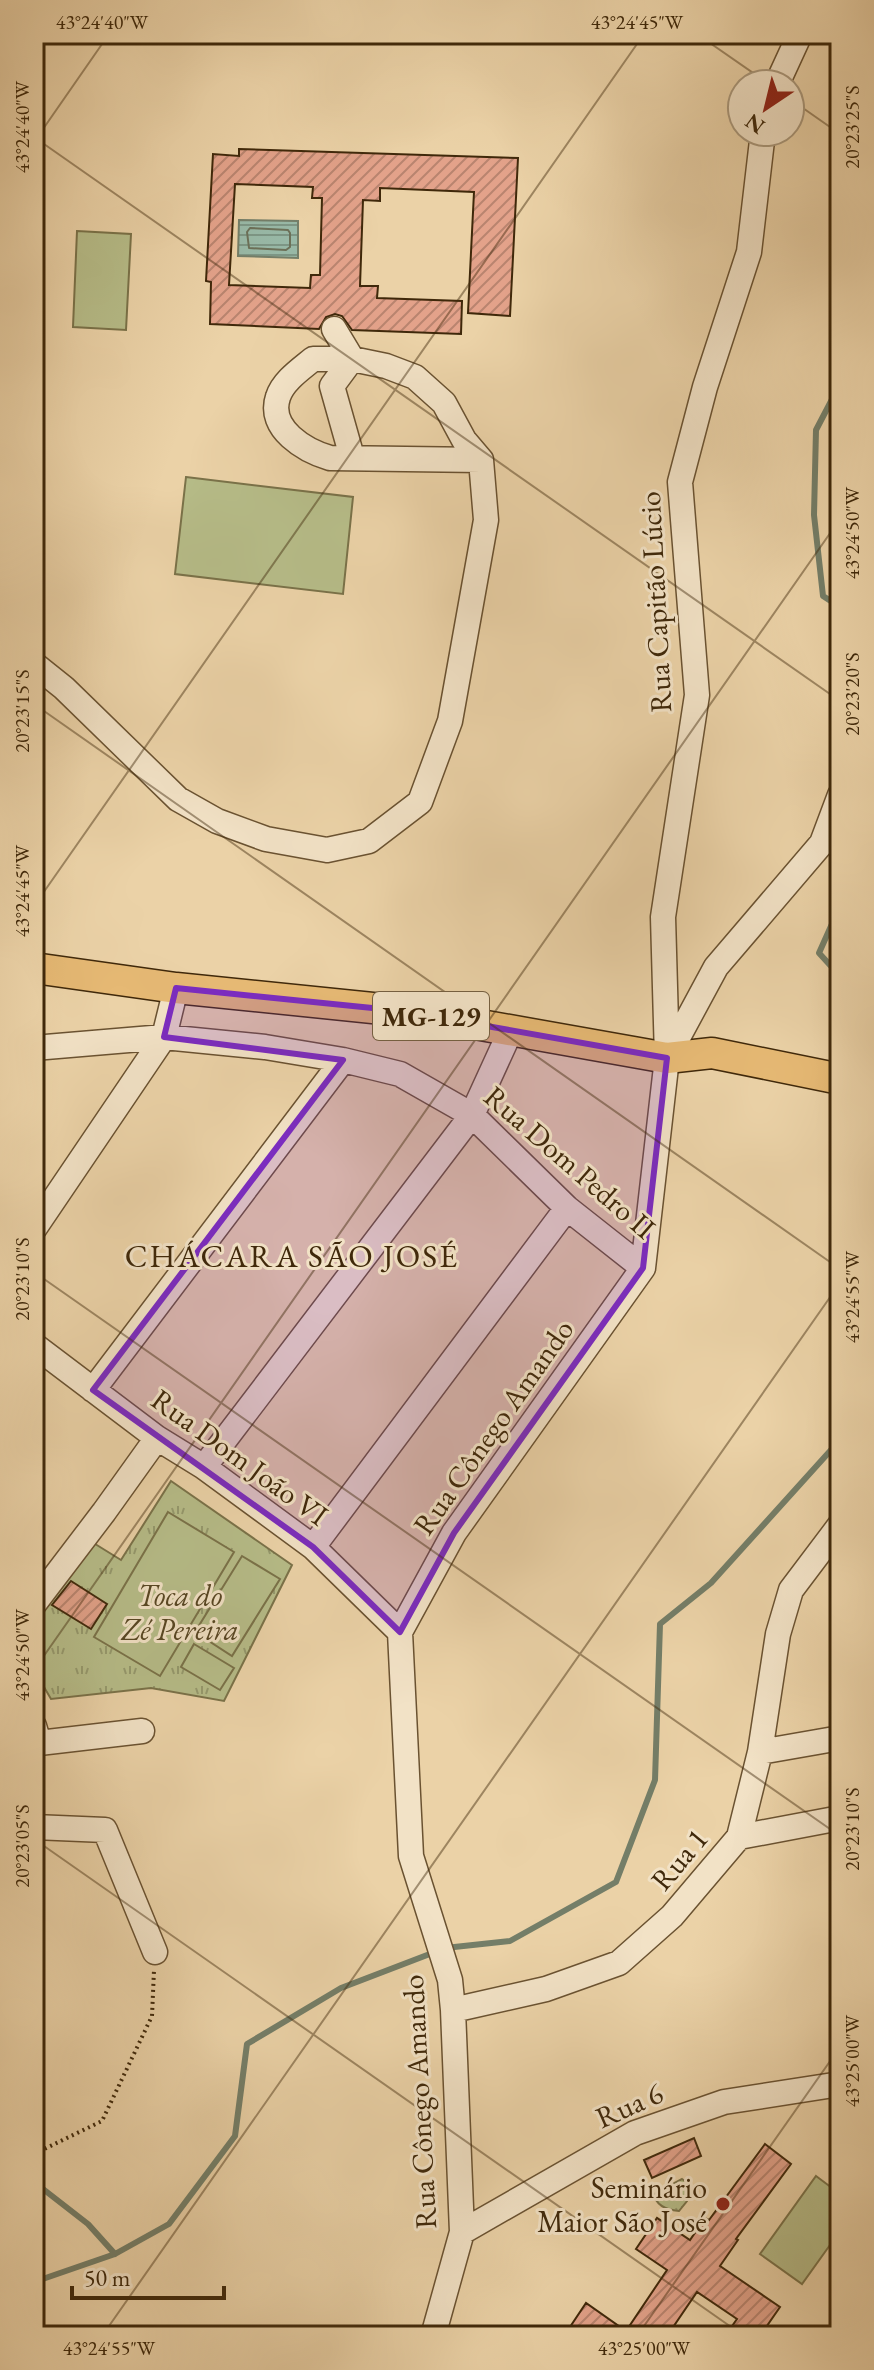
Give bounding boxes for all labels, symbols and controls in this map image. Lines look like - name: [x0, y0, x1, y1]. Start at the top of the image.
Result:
- text: 43°24'40"W: [56, 9, 149, 35]
- text: 43°24'45"W: [591, 9, 684, 35]
- north arrow: [726, 68, 806, 148]
- text: 43°24'40"W: [9, 80, 35, 173]
- text: 20°23'25"S: [839, 85, 865, 169]
- text: N: [739, 107, 770, 141]
- text: 43°24'50"W: [839, 486, 865, 579]
- street label: Rua Capitão Lúcio: [630, 490, 680, 714]
- text: 20°23'20"S: [839, 652, 865, 736]
- text: 20°23'15"S: [9, 669, 35, 753]
- text: 43°24'45"W: [9, 844, 35, 937]
- road number: MG-129: [373, 992, 489, 1040]
- street label: Rua Dom Pedro II: [476, 1077, 664, 1247]
- district label: CHÁCARA SÃO JOSÉ: [125, 1235, 459, 1277]
- text: 20°23'10"S: [9, 1237, 35, 1321]
- text: 43°24'55"W: [839, 1250, 865, 1343]
- street label: Rua Cônego Amando: [404, 1311, 582, 1543]
- street label: Rua Dom João VI: [144, 1380, 336, 1534]
- park label: Toca do Zé Pereira: [120, 1576, 239, 1649]
- text: 43°24'50"W: [9, 1608, 35, 1701]
- text: 20°23'10"S: [839, 1787, 865, 1871]
- text: 20°23'05"S: [9, 1804, 35, 1888]
- street label: Rua 1: [642, 1820, 716, 1898]
- street label: Rua Cônego Amando: [393, 1974, 445, 2230]
- text: 43°25'00"W: [839, 2014, 865, 2107]
- street label: Rua 6: [589, 2073, 669, 2137]
- place label: Seminário Maior São José: [537, 2168, 707, 2241]
- marker: Seminário Maior São José: [714, 2195, 732, 2213]
- scale bar: [72, 2250, 224, 2300]
- text: 50 m: [84, 2262, 131, 2293]
- text: 43°24'55"W: [63, 2335, 156, 2361]
- text: 43°25'00"W: [598, 2335, 691, 2361]

